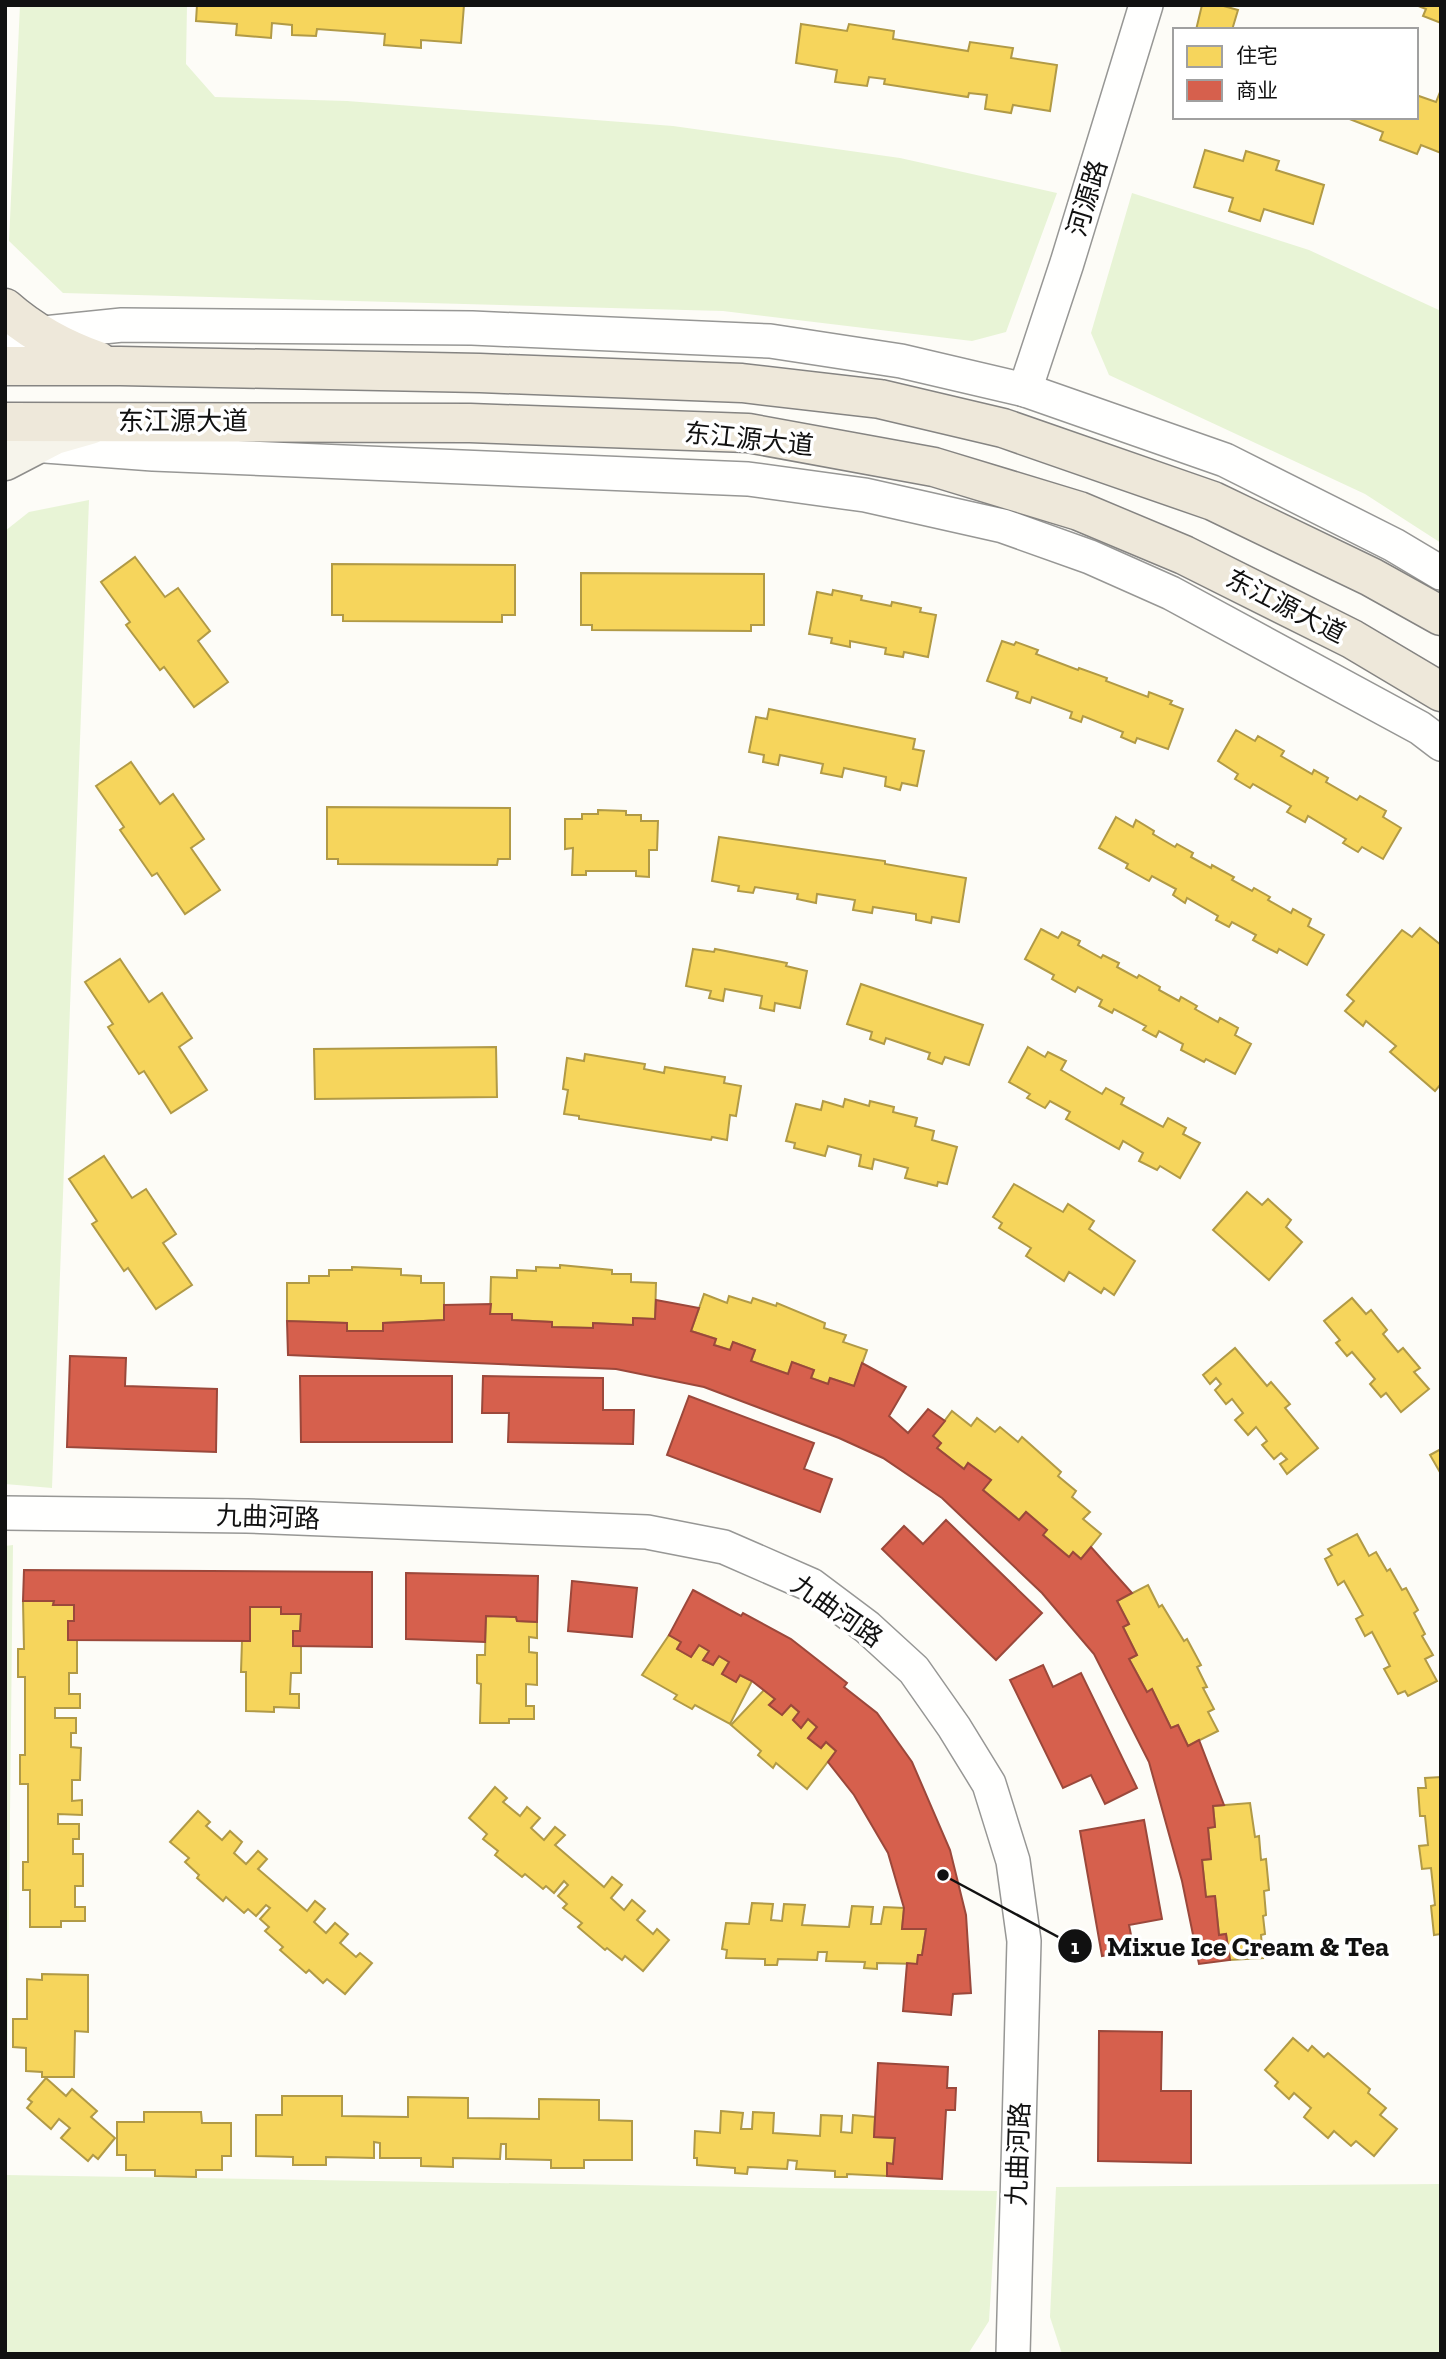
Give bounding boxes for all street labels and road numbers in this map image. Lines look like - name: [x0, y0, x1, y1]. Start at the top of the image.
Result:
- street label: 河源路: [1060, 156, 1114, 240]
- street label: 东江源大道: [118, 405, 248, 437]
- street label: 东江源大道: [683, 416, 815, 462]
- street label: 东江源大道: [1221, 562, 1351, 650]
- street label: 九曲河路: [215, 1499, 321, 1535]
- street label: 九曲河路: [785, 1568, 889, 1654]
- street label: 九曲河路: [1000, 2101, 1036, 2207]

